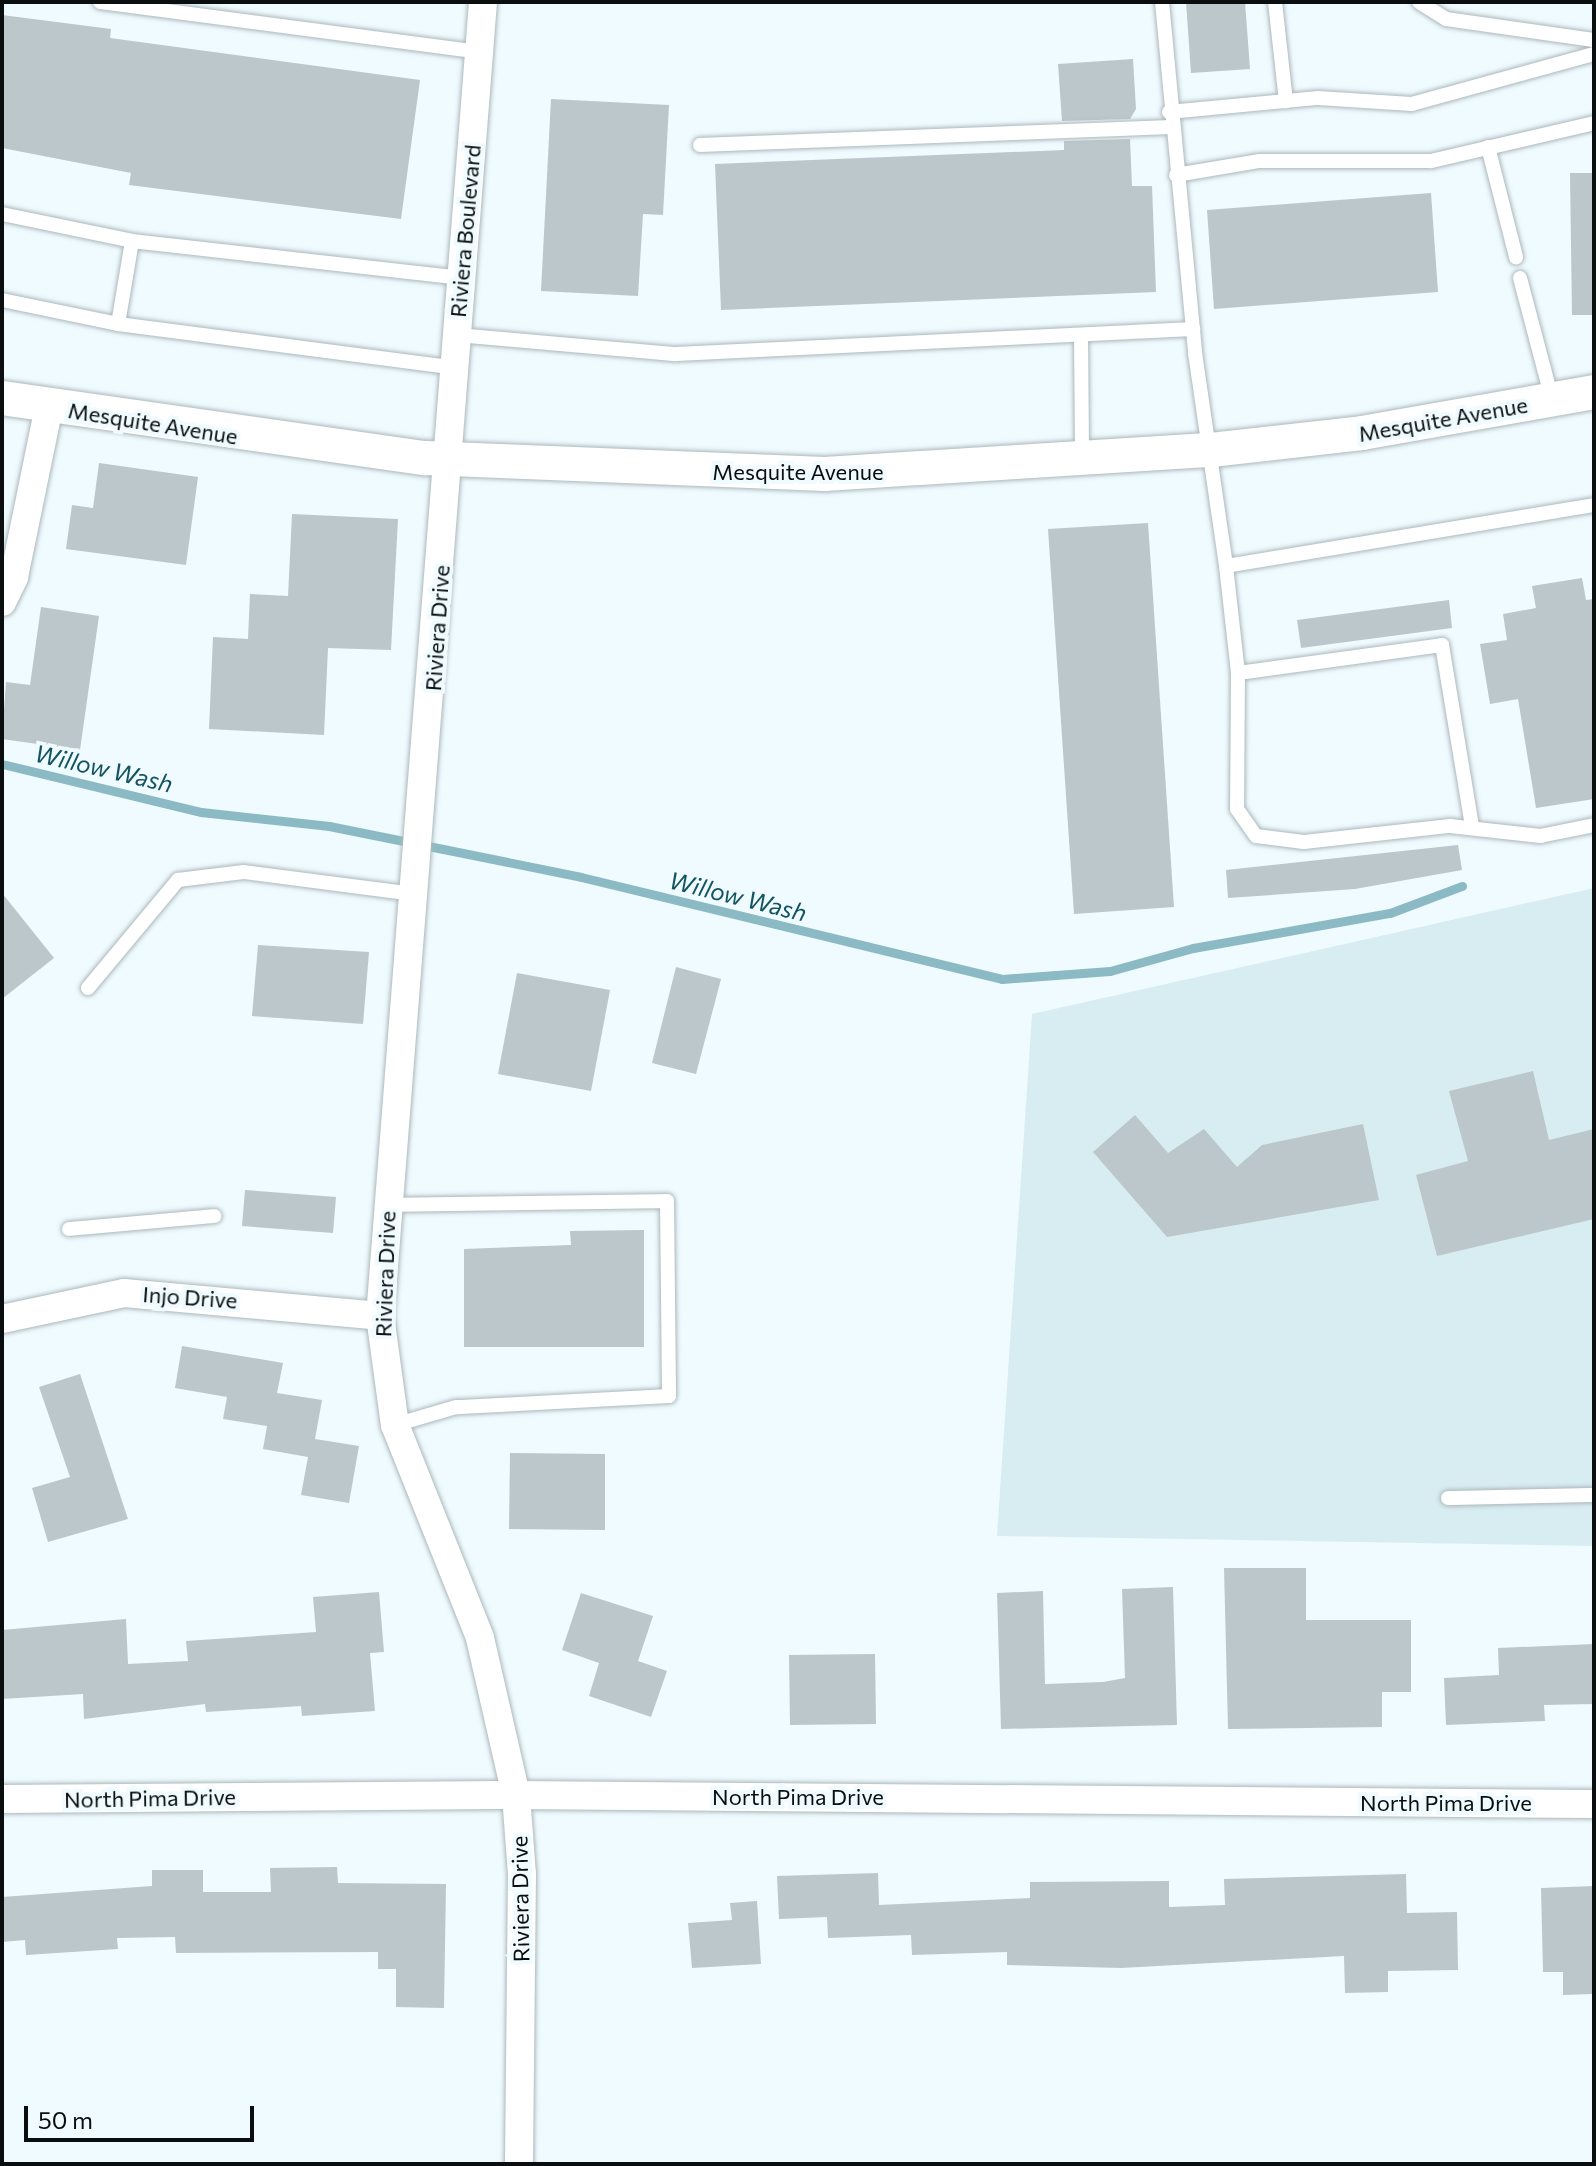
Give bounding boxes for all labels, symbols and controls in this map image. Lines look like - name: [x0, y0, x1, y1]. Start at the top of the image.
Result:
- street label: Riviera Boulevard: [444, 143, 486, 319]
- street label: Mesquite Avenue: [1356, 391, 1530, 447]
- street label: Mesquite Avenue: [66, 397, 240, 449]
- street label: Mesquite Avenue: [712, 459, 884, 485]
- street label: Riviera Drive: [419, 564, 455, 692]
- water label: Willow Wash: [32, 738, 176, 798]
- water label: Willow Wash: [666, 865, 810, 927]
- street label: Riviera Drive: [370, 1210, 400, 1338]
- street label: Injo Drive: [142, 1281, 238, 1313]
- street label: North Pima Drive: [64, 1783, 236, 1813]
- street label: North Pima Drive: [712, 1784, 884, 1810]
- street label: North Pima Drive: [1360, 1790, 1532, 1816]
- street label: Riviera Drive: [506, 1836, 534, 1962]
- scale bar: [28, 2090, 258, 2140]
- text: 50 m: [38, 2105, 93, 2134]

